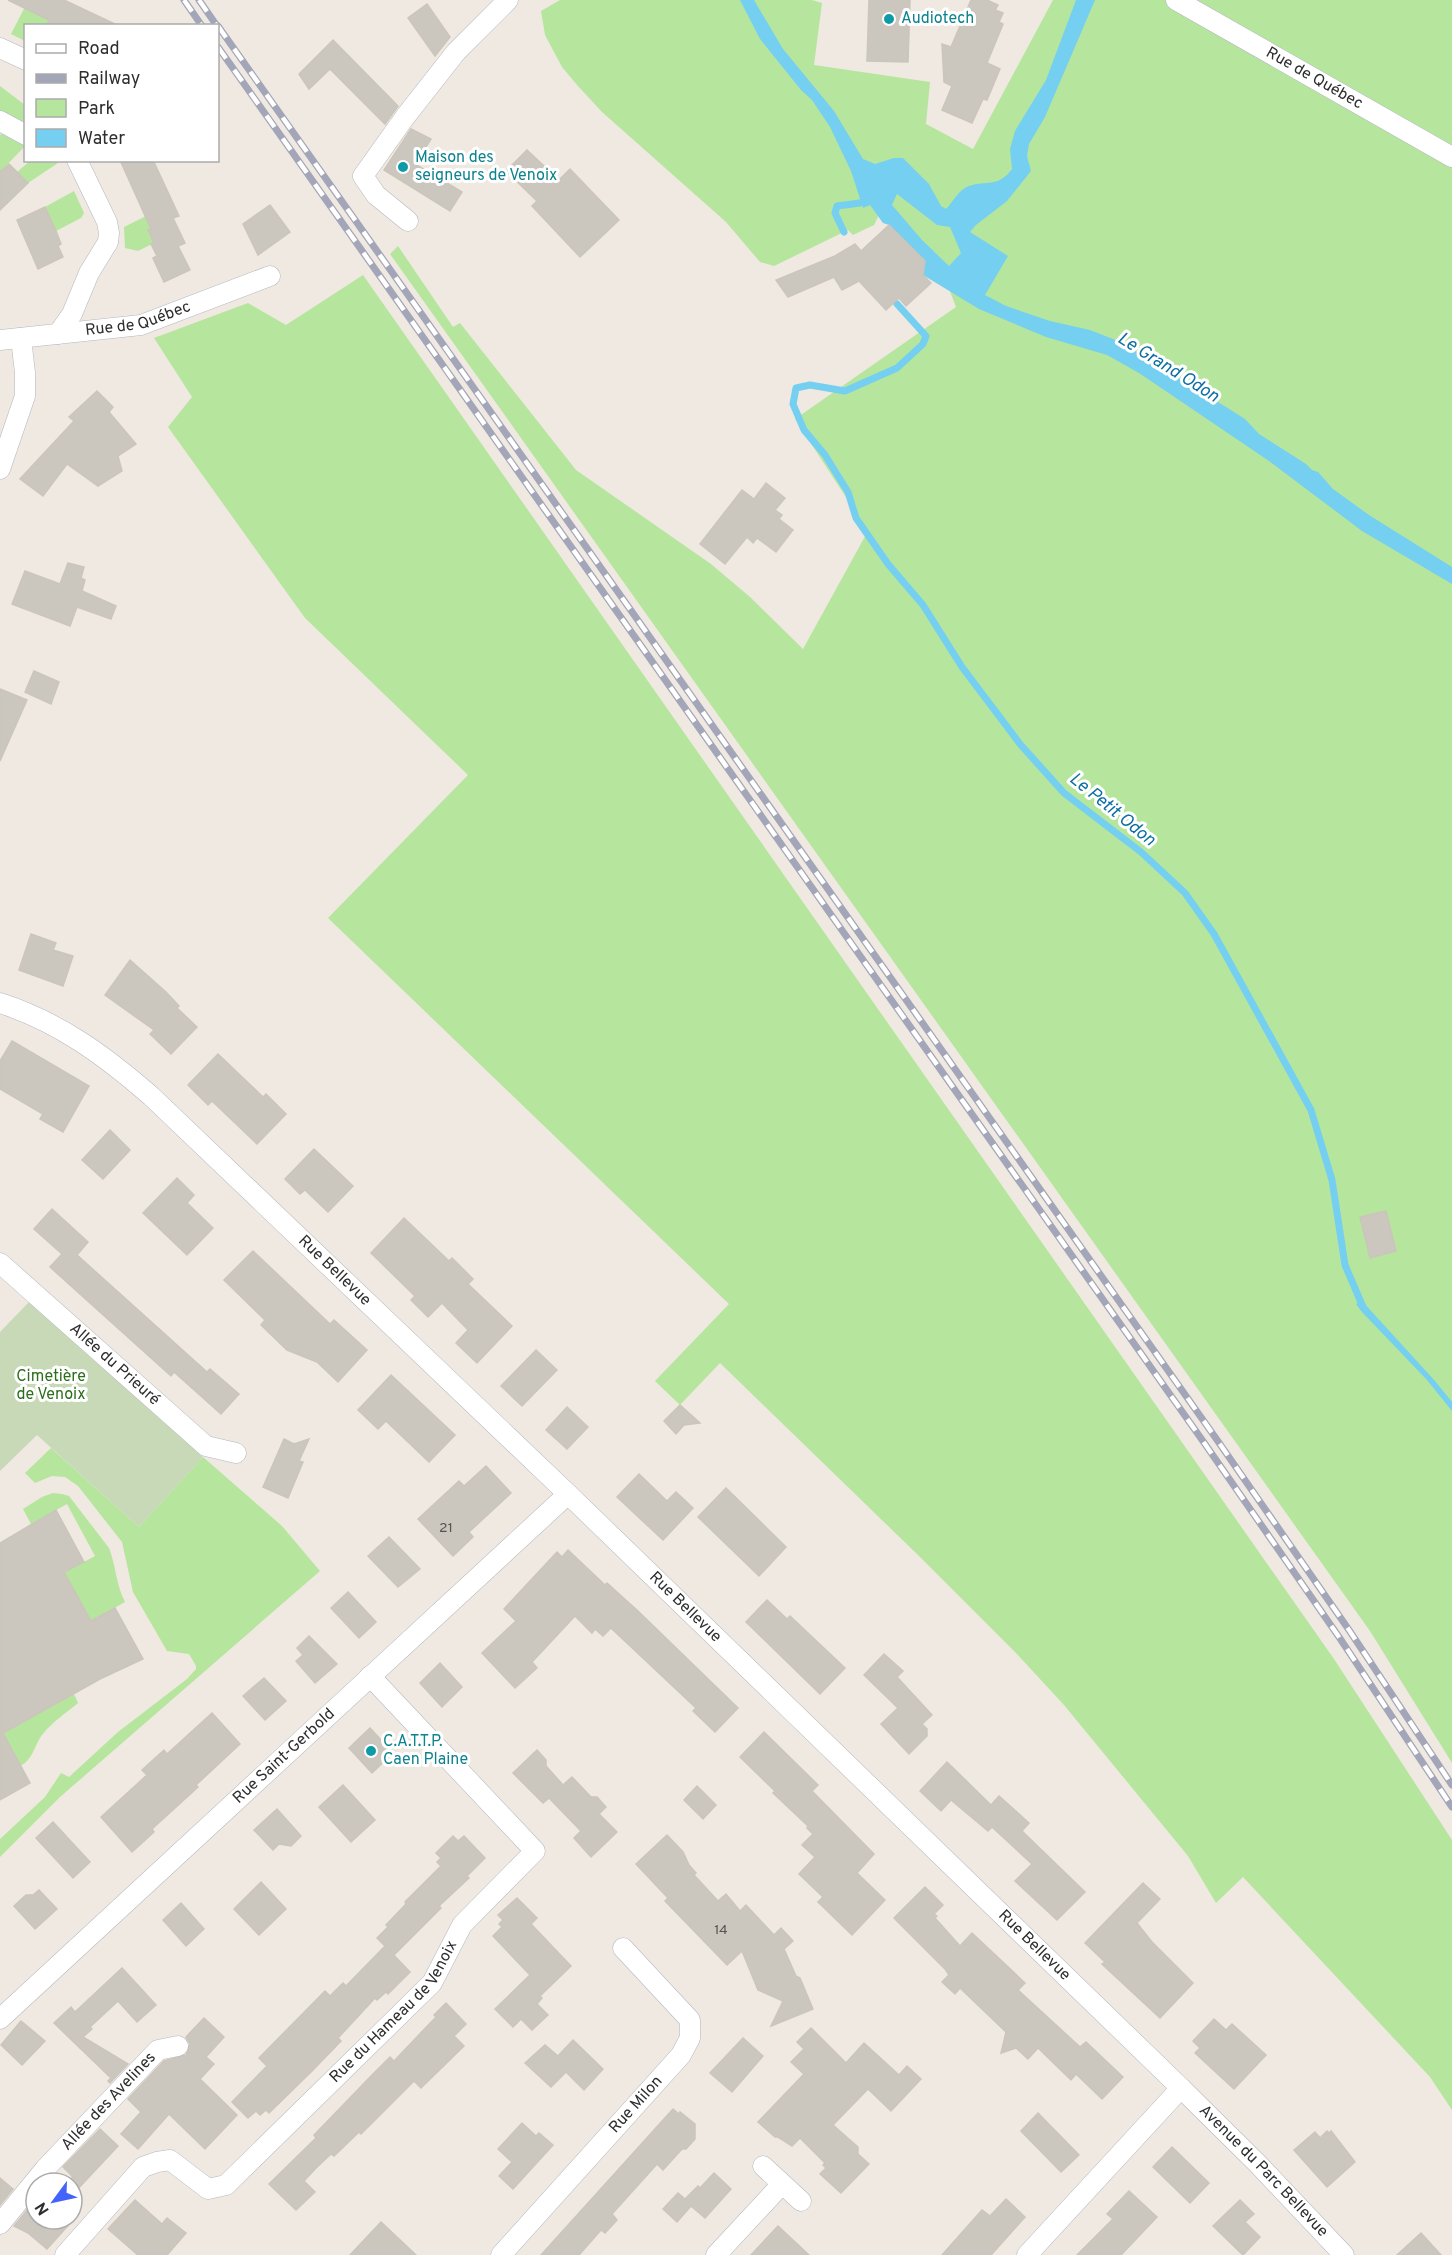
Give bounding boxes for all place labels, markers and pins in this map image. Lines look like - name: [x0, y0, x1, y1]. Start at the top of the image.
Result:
- place label: Audiotech: [901, 9, 974, 29]
- marker: Audiotech: [882, 12, 896, 26]
- place label: Maison des seigneurs de Venoix: [415, 148, 557, 186]
- marker: Maison des seigneurs de Venoix: [396, 160, 410, 174]
- place label: C.A.T.T.P. Caen Plaine: [383, 1732, 468, 1770]
- marker: C.A.T.T.P. Caen Plaine: [364, 1744, 378, 1758]

